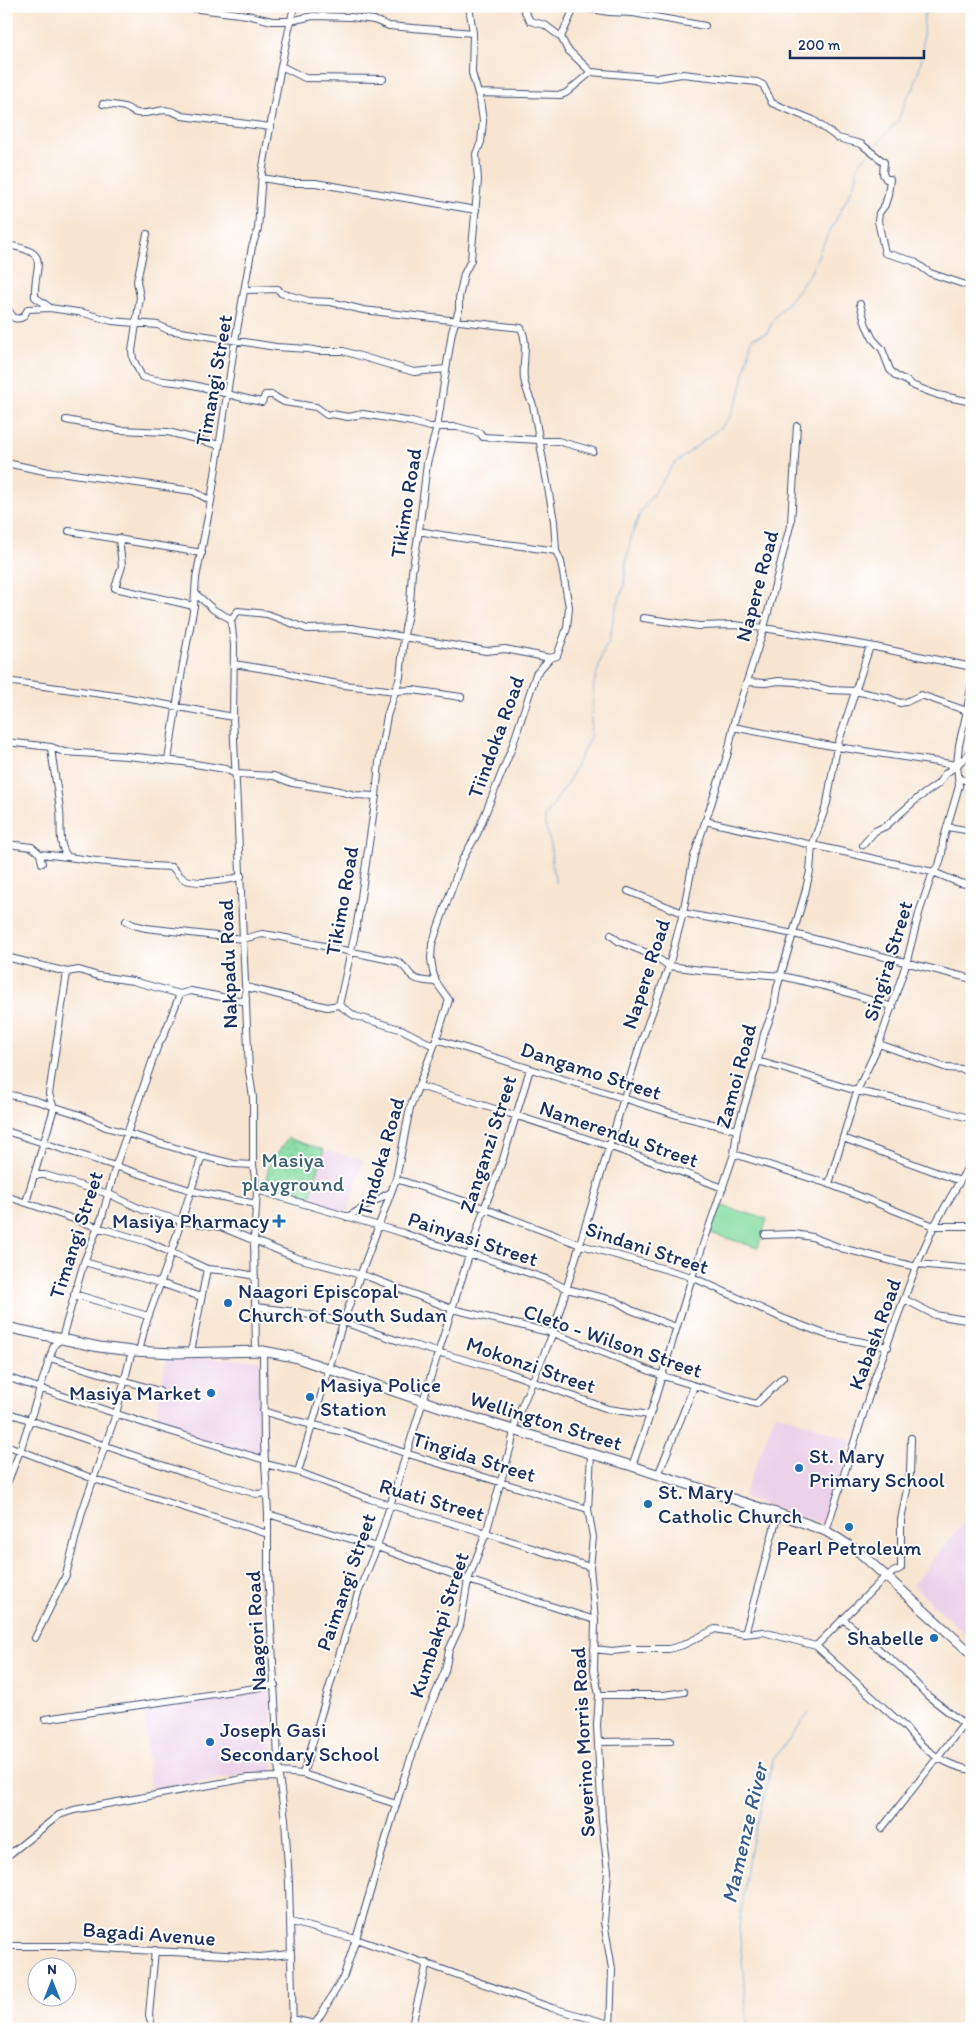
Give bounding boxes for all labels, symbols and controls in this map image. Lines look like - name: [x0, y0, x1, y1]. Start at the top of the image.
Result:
- scale bar: [790, 28, 924, 60]
- text: 200 m: [798, 36, 841, 54]
- street label: Timangi Street: [190, 312, 237, 447]
- street label: Tikimo Road: [384, 446, 427, 560]
- street label: Napere Road: [730, 527, 783, 644]
- street label: Tiindoka Road: [462, 672, 529, 802]
- street label: Tikimo Road: [320, 844, 364, 958]
- street label: Nakpadu Road: [213, 898, 242, 1029]
- street label: Singira Street: [857, 898, 918, 1024]
- street label: Napere Road: [616, 915, 675, 1032]
- street label: Zamoi Road: [710, 1021, 762, 1131]
- street label: Dangamo Street: [518, 1036, 665, 1105]
- street label: Zanganzi Street: [453, 1072, 522, 1216]
- street label: Tindoka Road: [352, 1094, 410, 1219]
- street label: Namerendu Street: [536, 1095, 702, 1173]
- park label: Masiya playground: [242, 1147, 345, 1196]
- street label: Timangi Street: [43, 1168, 108, 1302]
- street label: Painyasi Street: [405, 1206, 541, 1271]
- place label: Masiya Pharmacy: [112, 1208, 269, 1233]
- marker: Masiya Pharmacy: [273, 1215, 285, 1227]
- street label: Sindani Street: [582, 1216, 712, 1279]
- street label: Kabash Road: [843, 1274, 906, 1393]
- place label: Naagori Episcopal Church of South Sudan: [238, 1278, 447, 1327]
- marker: Naagori Episcopal Church of South Sudan: [222, 1297, 234, 1309]
- street label: Cleto - Wilson Street: [520, 1298, 706, 1383]
- street label: Mokonzi Street: [463, 1331, 599, 1398]
- place label: Masiya Police Station: [320, 1372, 441, 1421]
- place label: Masiya Market: [69, 1380, 201, 1405]
- street label: Wellington Street: [467, 1385, 625, 1456]
- marker: Masiya Market: [205, 1387, 217, 1399]
- marker: Masiya Police Station: [304, 1391, 316, 1403]
- street label: Tingida Street: [409, 1426, 539, 1487]
- place label: St. Mary Primary School: [809, 1443, 945, 1492]
- marker: St. Mary Primary School: [793, 1462, 805, 1474]
- street label: Ruati Street: [377, 1473, 488, 1527]
- place label: St. Mary Catholic Church: [658, 1479, 803, 1528]
- marker: St. Mary Catholic Church: [642, 1498, 654, 1510]
- street label: Paimangi Street: [310, 1510, 381, 1654]
- marker: Pearl Petroleum: [843, 1521, 855, 1533]
- place label: Pearl Petroleum: [776, 1535, 922, 1560]
- street label: Kumbakpi Street: [403, 1549, 474, 1701]
- street label: Naagori Road: [240, 1570, 271, 1692]
- place label: Shabelle: [847, 1625, 924, 1650]
- marker: Shabelle: [928, 1632, 940, 1644]
- street label: Severino Morris Road: [565, 1646, 600, 1838]
- place label: Joseph Gasi Secondary School: [220, 1717, 379, 1766]
- marker: Joseph Gasi Secondary School: [204, 1736, 216, 1748]
- water label: Mamenze River: [715, 1758, 774, 1906]
- street label: Bagadi Avenue: [82, 1916, 217, 1951]
- north arrow: [28, 1958, 78, 2008]
- text: N: [47, 1961, 57, 1978]

